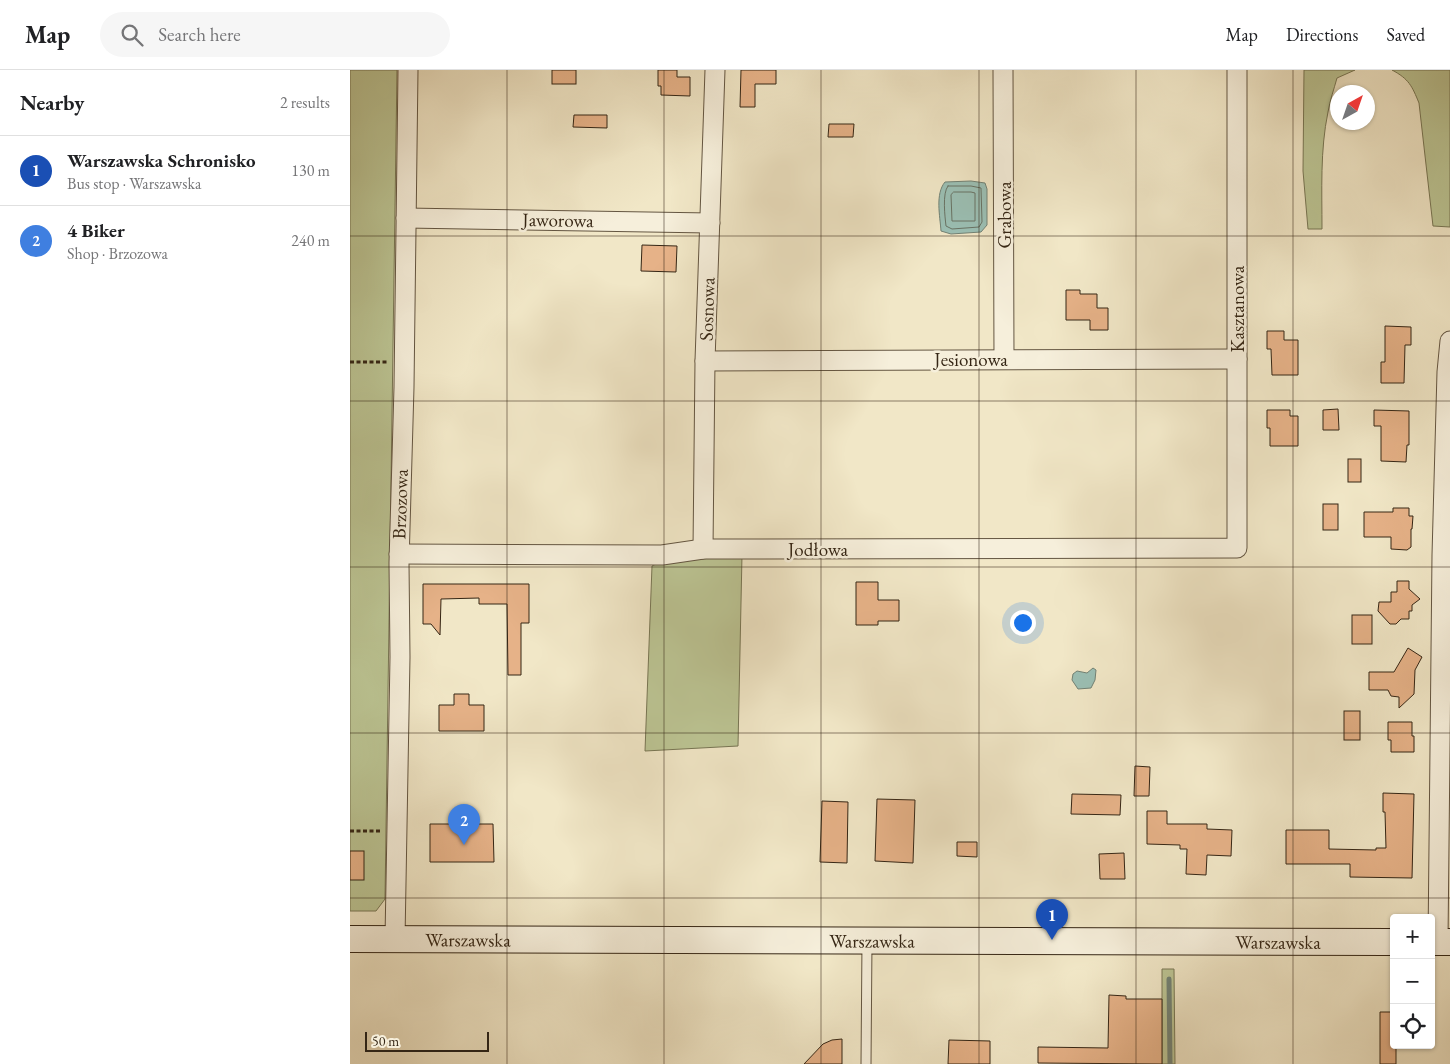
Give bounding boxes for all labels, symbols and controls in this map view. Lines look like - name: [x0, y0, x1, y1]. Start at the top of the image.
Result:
- search box: [100, 12, 450, 57]
- text: Map: [25, 19, 70, 50]
- icon: search: [118, 21, 146, 49]
- text: Search here: [158, 22, 241, 47]
- text: Map: [1226, 23, 1258, 46]
- text: Directions: [1286, 23, 1358, 46]
- text: Saved: [1386, 23, 1425, 46]
- north arrow: [1330, 85, 1375, 130]
- text: Nearby: [20, 89, 84, 116]
- text: 2 results: [280, 92, 330, 113]
- text: Warszawska Schronisko: [67, 148, 256, 173]
- text: 1: [32, 160, 40, 181]
- text: 130 m: [291, 160, 330, 181]
- text: Bus stop · Warszawska: [67, 173, 201, 194]
- street label: Grabowa: [992, 181, 1017, 249]
- street label: Jaworowa: [520, 207, 594, 233]
- text: 4 Biker: [67, 218, 125, 243]
- text: 2: [32, 230, 40, 251]
- text: 240 m: [291, 230, 330, 251]
- text: Shop · Brzozowa: [67, 243, 168, 264]
- street label: Kasztanowa: [1225, 265, 1250, 352]
- street label: Sosnowa: [693, 276, 721, 341]
- street label: Jesionowa: [932, 347, 1008, 372]
- street label: Brzozowa: [386, 468, 414, 540]
- street label: Jodłowa: [786, 537, 849, 562]
- your location: [1010, 610, 1036, 636]
- pin: 2: [448, 804, 480, 845]
- pin: 1: [1036, 899, 1068, 940]
- map controls: [1390, 914, 1435, 1049]
- button: +: [1390, 914, 1435, 959]
- street label: Warszawska: [425, 927, 511, 952]
- street label: Warszawska: [829, 928, 915, 953]
- street label: Warszawska: [1235, 929, 1321, 954]
- button: −: [1390, 959, 1435, 1004]
- button: locate: [1390, 1004, 1435, 1049]
- scale bar: [365, 1029, 489, 1052]
- text: 50 m: [372, 1032, 399, 1050]

